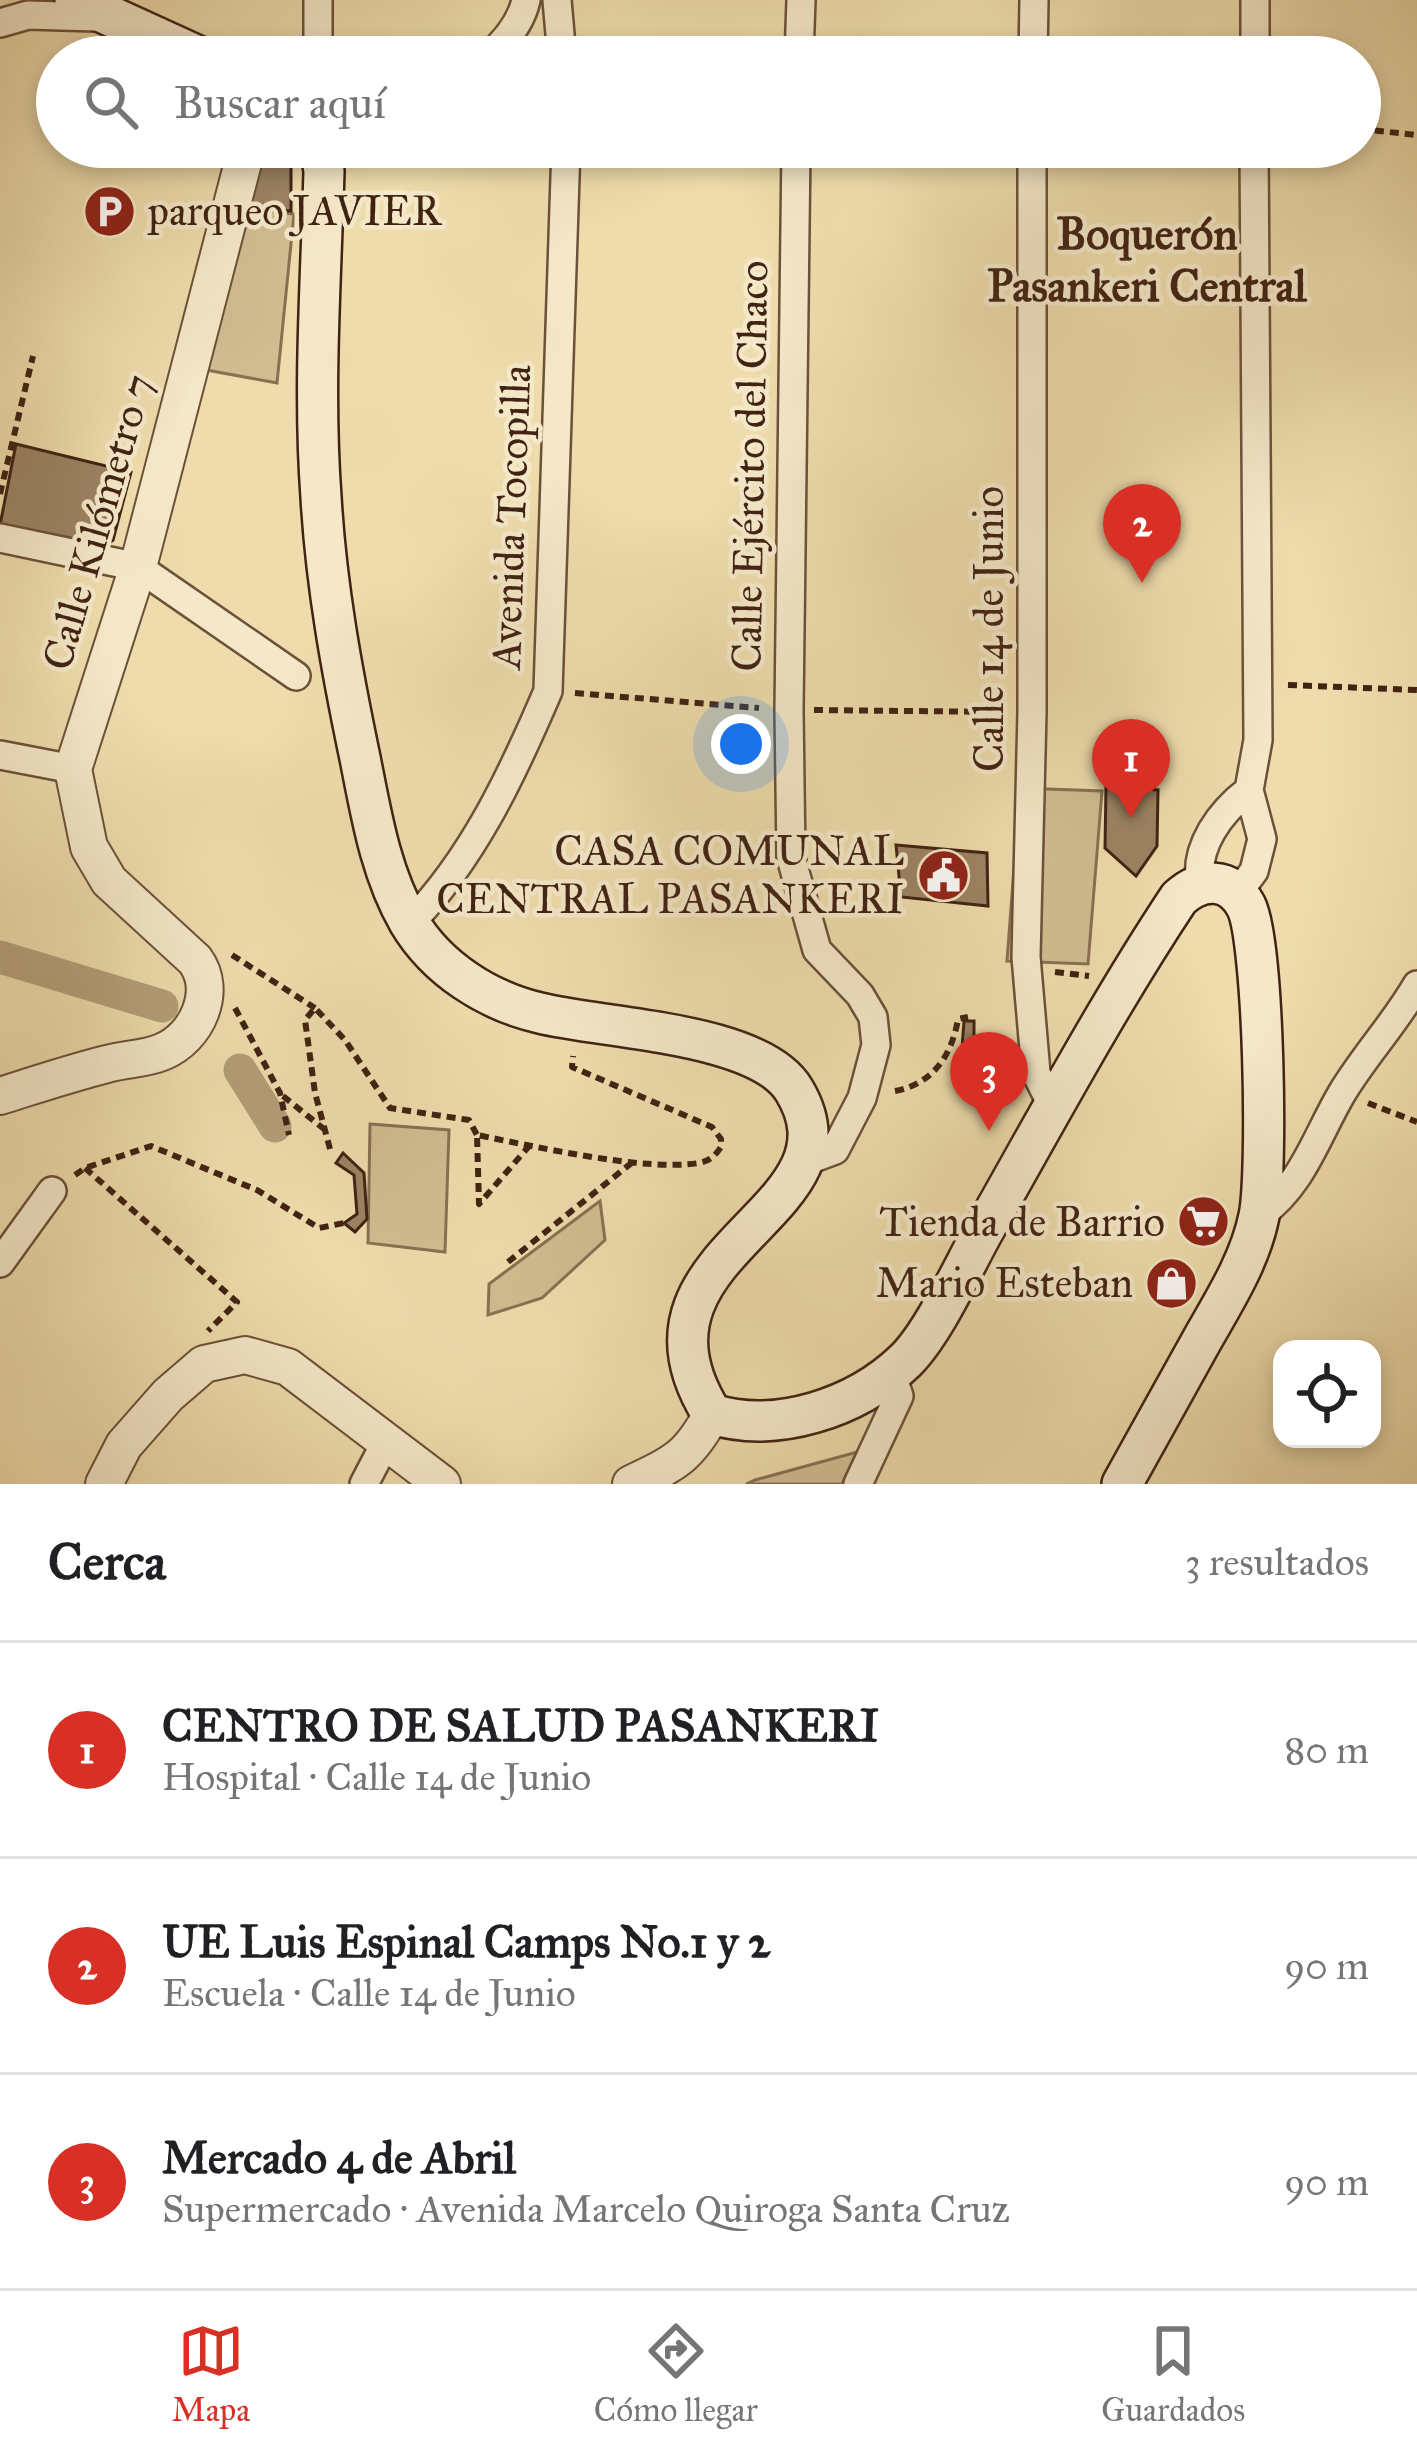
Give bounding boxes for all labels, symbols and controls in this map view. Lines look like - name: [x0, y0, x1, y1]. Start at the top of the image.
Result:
- search box: [36, 36, 1381, 168]
- icon: search: [78, 69, 144, 135]
- text: Buscar aquí: [174, 75, 386, 130]
- parking icon: parqueo JAVIER: [81, 183, 137, 239]
- place label: parqueo JAVIER: [147, 185, 443, 237]
- district label: Boquerón Pasankeri Central: [987, 206, 1308, 313]
- street label: Calle Ejército del Chaco: [720, 260, 780, 672]
- street label: Avenida Tocopilla: [480, 364, 542, 672]
- street label: Calle Kilómetro 7: [31, 368, 165, 676]
- pin: 2: [1103, 484, 1181, 583]
- street label: Calle 14 de Junio: [963, 486, 1015, 772]
- your location: [711, 714, 771, 774]
- pin: 1: [1092, 719, 1170, 818]
- place label: CASA COMUNAL CENTRAL PASANKERI: [436, 825, 904, 925]
- public building icon: CASA COMUNAL CENTRAL PASANKERI: [915, 847, 971, 903]
- pin: 3: [950, 1032, 1028, 1131]
- supermarket icon: Tienda de Barrio: [1176, 1194, 1232, 1250]
- place label: Tienda de Barrio: [879, 1196, 1165, 1248]
- shop icon: Mario Esteban: [1144, 1255, 1200, 1311]
- place label: Mario Esteban: [876, 1257, 1133, 1309]
- map controls: [1273, 1340, 1381, 1448]
- button: locate: [1273, 1340, 1381, 1448]
- text: Cerca: [48, 1531, 166, 1593]
- text: 3 resultados: [1185, 1538, 1369, 1586]
- text: CENTRO DE SALUD PASANKERI: [162, 1698, 879, 1753]
- text: 1: [79, 1726, 95, 1774]
- text: 80 m: [1284, 1726, 1369, 1774]
- text: Hospital · Calle 14 de Junio: [162, 1753, 591, 1801]
- text: UE Luis Espinal Camps No.1 y 2: [162, 1914, 770, 1969]
- text: 2: [77, 1942, 97, 1990]
- text: 90 m: [1284, 1942, 1369, 1990]
- text: Escuela · Calle 14 de Junio: [162, 1969, 576, 2017]
- text: Mercado 4 de Abril: [162, 2130, 516, 2185]
- text: 3: [79, 2158, 95, 2206]
- text: 90 m: [1284, 2158, 1369, 2206]
- text: Supermercado · Avenida Marcelo Quiroga Santa Cruz: [162, 2185, 1010, 2233]
- tab: Mapa: [172, 2318, 250, 2430]
- tab: Cómo llegar: [594, 2318, 758, 2430]
- tab: Guardados: [1101, 2318, 1245, 2430]

